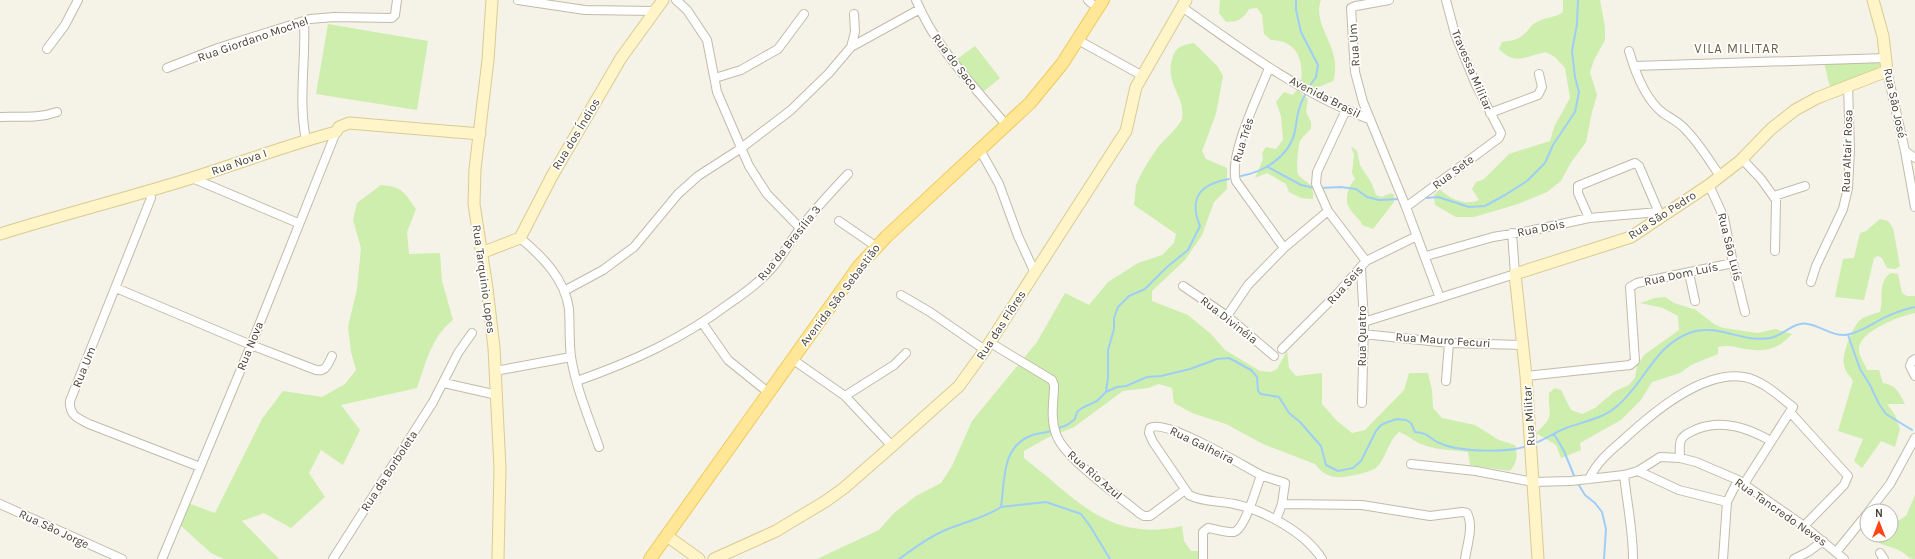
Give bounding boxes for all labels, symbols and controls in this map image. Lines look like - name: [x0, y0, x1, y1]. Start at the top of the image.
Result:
- street label: Rua Giordano Mochel: [196, 13, 310, 65]
- street label: Rua Um: [1346, 23, 1362, 67]
- street label: Travessa Militar: [1449, 27, 1496, 113]
- street label: Rua do Saco: [929, 31, 981, 93]
- district label: VILA MILITAR: [1694, 41, 1780, 56]
- street label: Rua São José: [1881, 67, 1909, 139]
- street label: Avenida Brasil: [1287, 73, 1363, 121]
- street label: Rua dos Índios: [548, 95, 603, 172]
- street label: Rua Altair Rosa: [1839, 109, 1855, 193]
- street label: Rua Três: [1230, 116, 1256, 164]
- street label: Rua Nova I: [209, 146, 269, 178]
- street label: Rua Sete: [1430, 152, 1476, 192]
- street label: Rua São Pedro: [1625, 188, 1699, 242]
- street label: Rua da Brasília 3: [754, 203, 824, 283]
- street label: Rua São Luís: [1715, 211, 1745, 283]
- street label: Rua Dois: [1516, 217, 1566, 239]
- street label: Rua Tarquinio Lopes: [469, 224, 499, 334]
- street label: Avenida São Sebastião: [797, 241, 883, 349]
- street label: Rua Dom Luís: [1643, 259, 1719, 289]
- street label: Rua Seis: [1324, 263, 1366, 307]
- street label: Rua das Flôres: [973, 288, 1029, 362]
- street label: Rua Divinéia: [1198, 293, 1260, 347]
- street label: Rua Quatro: [1355, 305, 1369, 367]
- street label: Rua Nova: [234, 320, 266, 372]
- street label: Rua Mauro Fecuri: [1395, 330, 1491, 350]
- street label: Rua Um: [69, 344, 99, 390]
- street label: Rua Militar: [1520, 385, 1538, 447]
- street label: Rua Galheira: [1168, 423, 1236, 467]
- street label: Rua da Borboleta: [358, 428, 420, 514]
- street label: Rua Rio Azul: [1065, 448, 1125, 502]
- street label: Rua Tancredo Neves: [1732, 475, 1830, 549]
- north arrow: [1859, 503, 1899, 543]
- street label: Rua São Jorge: [17, 507, 91, 551]
- text: N: [1875, 507, 1883, 520]

